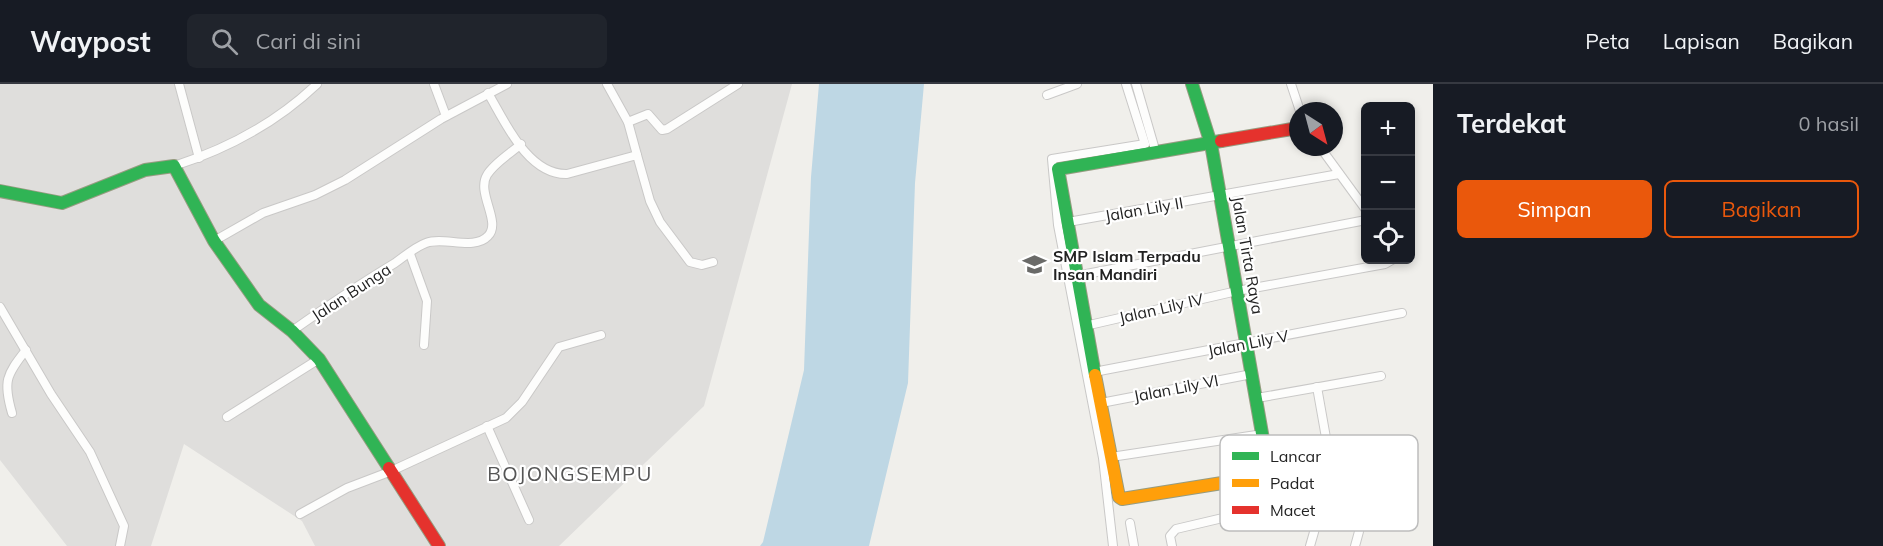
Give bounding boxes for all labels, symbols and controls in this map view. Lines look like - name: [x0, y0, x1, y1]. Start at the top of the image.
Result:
- search box: [187, 14, 607, 68]
- text: Waypost: [30, 24, 151, 59]
- icon: search: [208, 25, 241, 58]
- text: Cari di sini: [256, 27, 361, 55]
- text: Peta: [1585, 28, 1630, 54]
- text: Lapisan: [1663, 28, 1740, 54]
- text: Bagikan: [1773, 28, 1853, 54]
- north arrow: [1289, 102, 1343, 156]
- map controls: [1361, 102, 1415, 264]
- button: +: [1361, 102, 1415, 156]
- text: Terdekat: [1457, 107, 1566, 140]
- text: 0 hasil: [1799, 111, 1859, 136]
- button: −: [1361, 156, 1415, 210]
- button: Simpan: [1457, 180, 1652, 238]
- button: Bagikan: [1664, 180, 1859, 238]
- street label: Jalan Lily II: [1103, 192, 1185, 226]
- street label: Jalan Tirta Raya: [1228, 194, 1268, 316]
- button: locate: [1361, 210, 1415, 264]
- place label: SMP Islam Terpadu Insan Mandiri: [1053, 246, 1201, 284]
- school or university icon: SMP Islam Terpadu Insan Mandiri: [1022, 252, 1048, 278]
- street label: Jalan Bunga: [308, 259, 394, 325]
- street label: Jalan Lily IV: [1117, 288, 1206, 327]
- street label: Jalan Lily V: [1206, 325, 1291, 361]
- street label: Jalan Lily VI: [1132, 370, 1220, 406]
- legend: [1220, 435, 1418, 531]
- text: Lancar: [1270, 446, 1321, 466]
- district label: BOJONGSEMPU: [487, 461, 653, 486]
- text: Padat: [1270, 473, 1315, 493]
- text: Macet: [1270, 500, 1316, 520]

